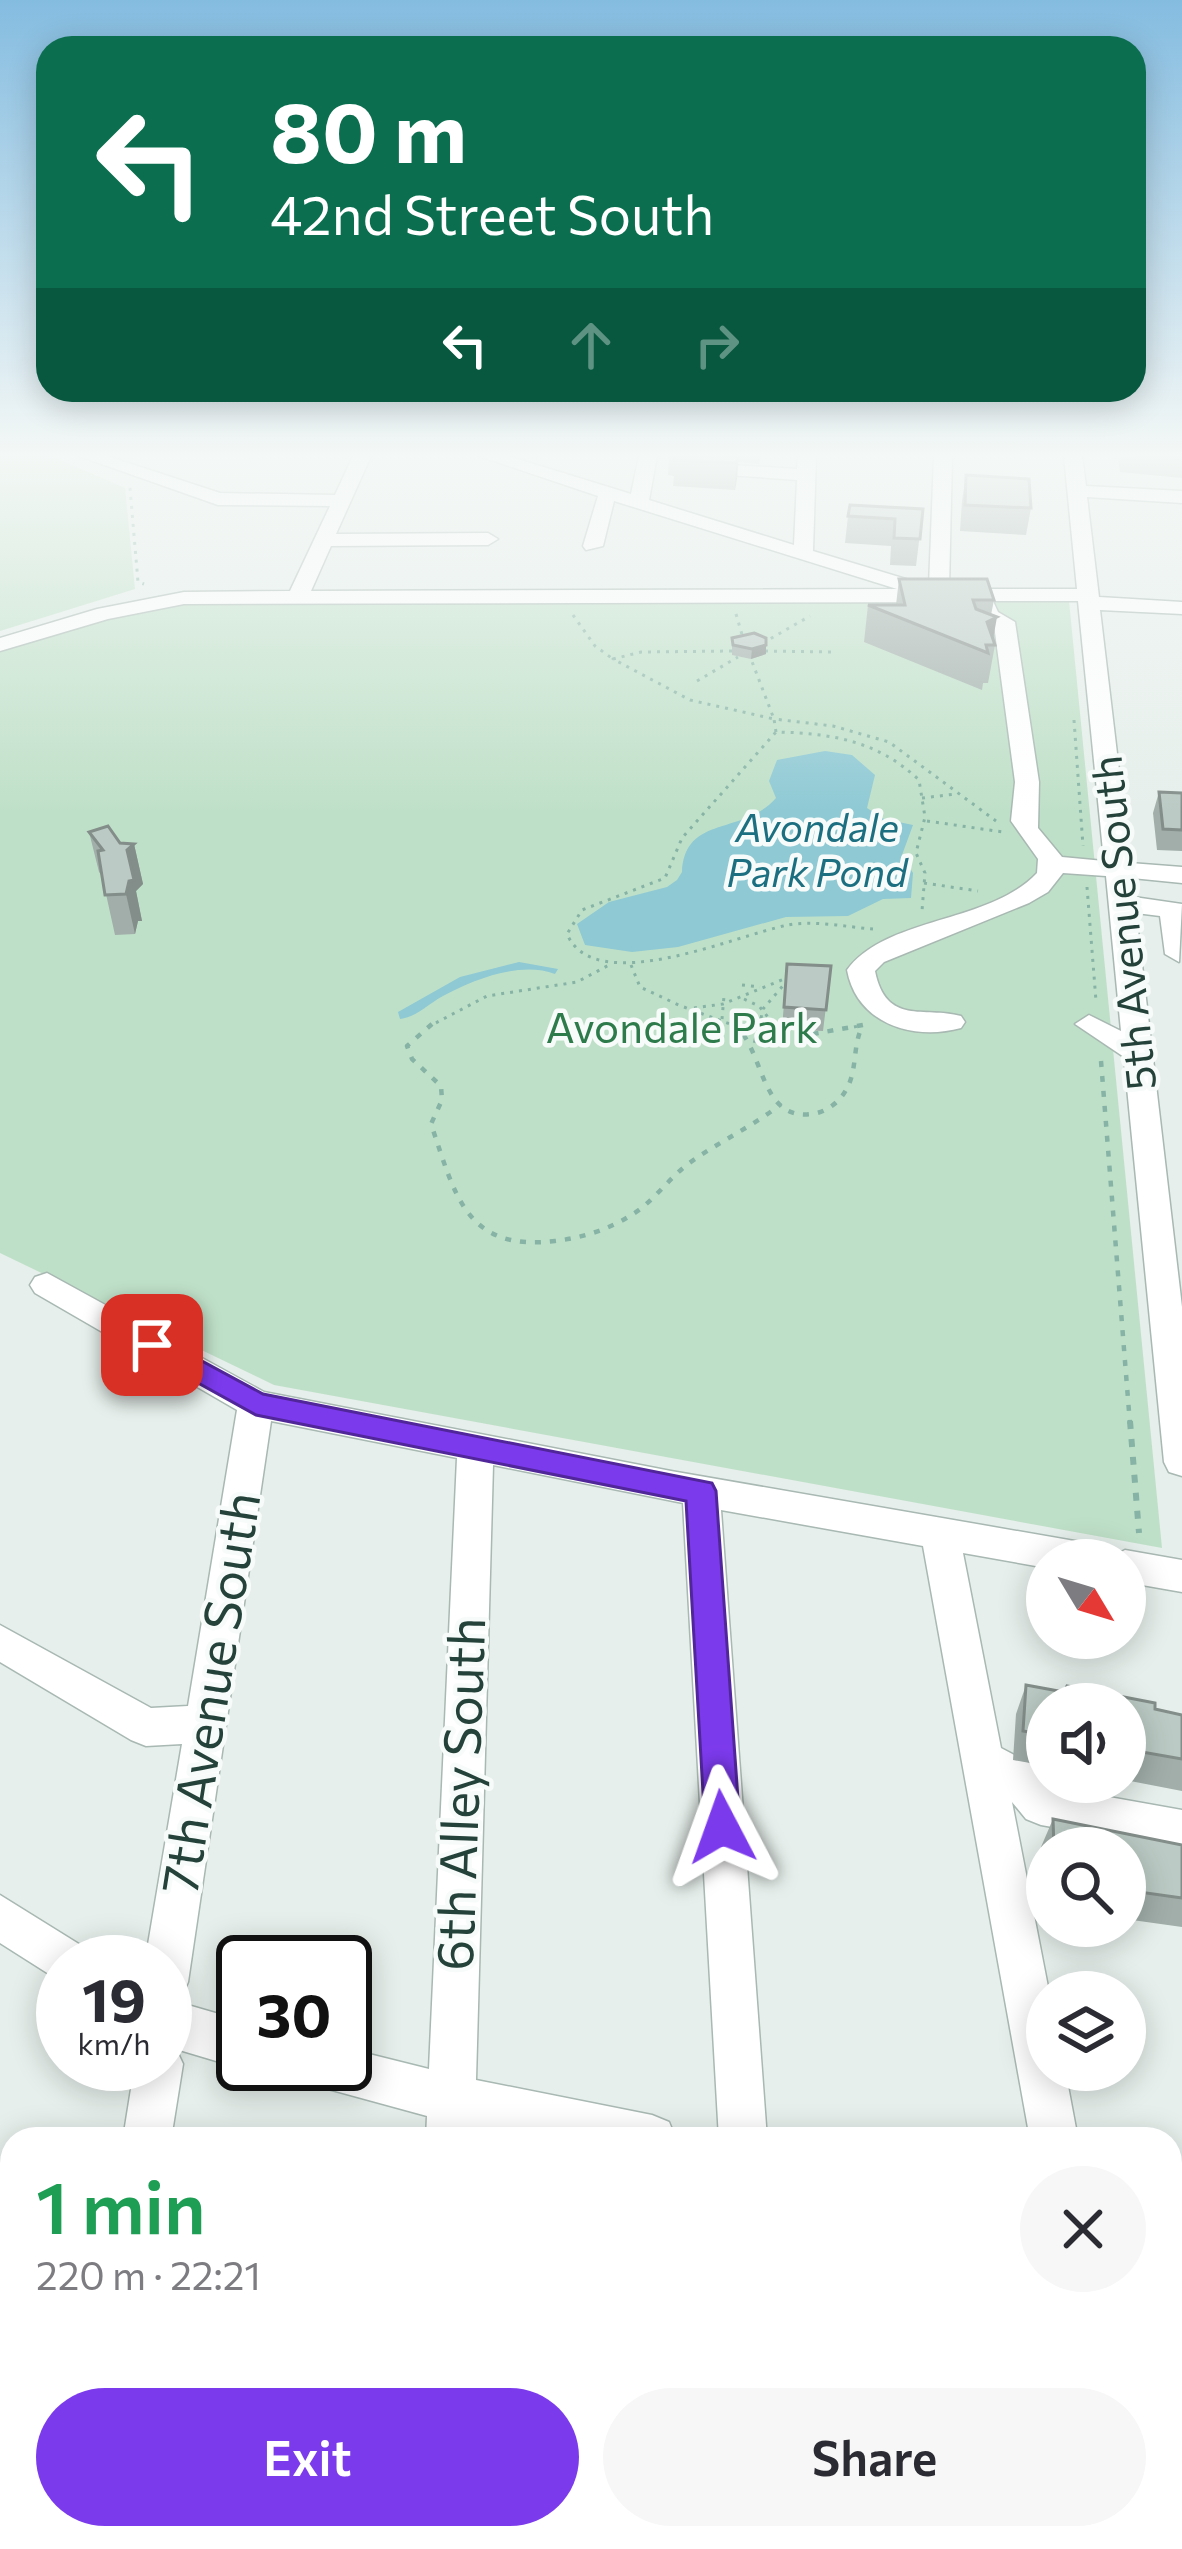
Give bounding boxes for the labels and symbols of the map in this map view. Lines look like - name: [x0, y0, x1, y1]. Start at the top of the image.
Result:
- street label: 5th Avenue South: [1079, 753, 1165, 1093]
- water label: Avondale Park Pond: [726, 802, 909, 895]
- park label: Avondale Park: [546, 1000, 818, 1052]
- pin: [101, 1294, 203, 1396]
- street label: 7th Avenue South: [146, 1487, 271, 1898]
- north arrow: [1026, 1539, 1146, 1659]
- street label: 6th Alley South: [421, 1616, 496, 1972]
- position arrow: [659, 1764, 785, 1890]
- speed limit sign: 30: [216, 1935, 372, 2091]

